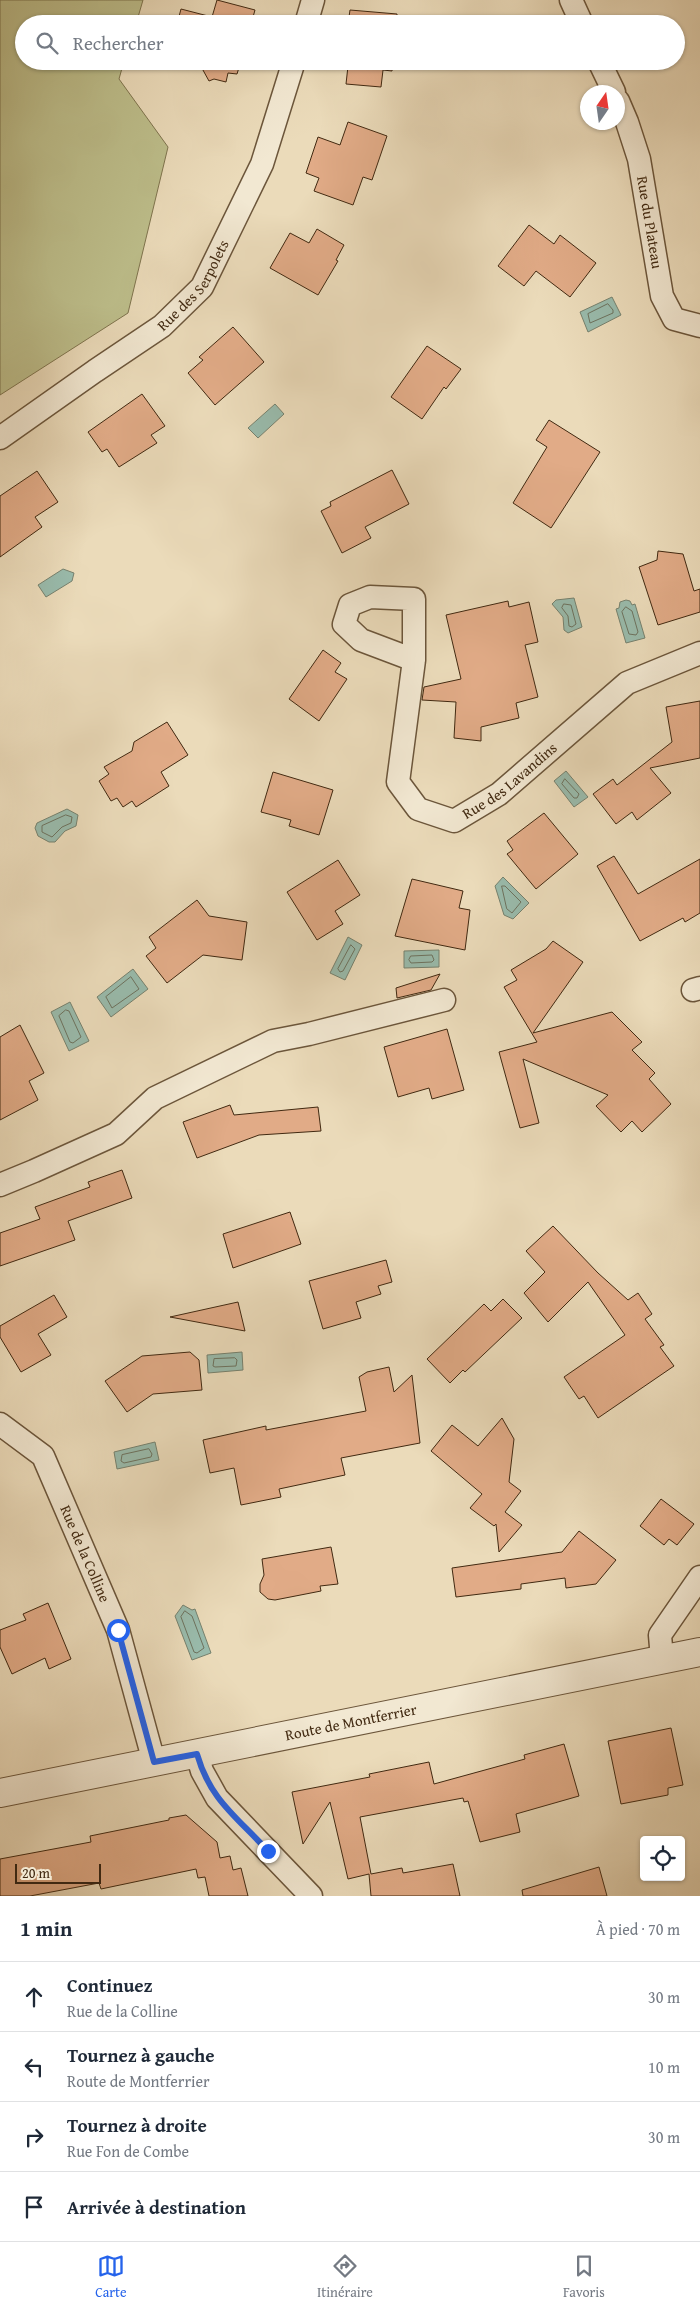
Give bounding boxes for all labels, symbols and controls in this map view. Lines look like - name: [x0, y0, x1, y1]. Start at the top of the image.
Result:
- search box: [15, 15, 685, 70]
- icon: search: [33, 29, 61, 57]
- text: Rechercher: [73, 29, 164, 57]
- north arrow: [580, 85, 625, 130]
- street label: Rue du Plateau: [632, 174, 668, 271]
- street label: Rue des Serpolets: [152, 236, 234, 335]
- street label: Rue des Lavandins: [458, 737, 561, 824]
- street label: Rue de la Colline: [55, 1502, 116, 1605]
- route start: [107, 1619, 130, 1642]
- street label: Route de Montferrier: [283, 1698, 419, 1745]
- map controls: [640, 1836, 685, 1881]
- button: locate: [640, 1836, 685, 1881]
- route end: [257, 1840, 280, 1863]
- scale bar: [15, 1861, 101, 1884]
- text: 20 m: [22, 1863, 50, 1883]
- text: 1 min: [20, 1913, 72, 1944]
- text: À pied · 70 m: [596, 1917, 680, 1941]
- text: Continuez: [67, 1971, 153, 1999]
- icon: ahead: [20, 1983, 48, 2011]
- text: 30 m: [648, 1985, 680, 2009]
- text: Rue de la Colline: [67, 1999, 178, 2023]
- text: Tournez à gauche: [67, 2041, 215, 2069]
- icon: left: [20, 2053, 48, 2081]
- text: 10 m: [648, 2055, 680, 2079]
- text: Route de Montferrier: [67, 2069, 210, 2093]
- text: Tournez à droite: [67, 2111, 207, 2139]
- icon: right: [20, 2123, 48, 2151]
- text: 30 m: [648, 2125, 680, 2149]
- text: Rue Fon de Combe: [67, 2139, 189, 2163]
- icon: arrive: [20, 2193, 48, 2221]
- text: Arrivée à destination: [67, 2193, 246, 2221]
- tab: Carte: [95, 2252, 127, 2302]
- tab: Itinéraire: [317, 2252, 373, 2302]
- tab: Favoris: [563, 2252, 605, 2302]

